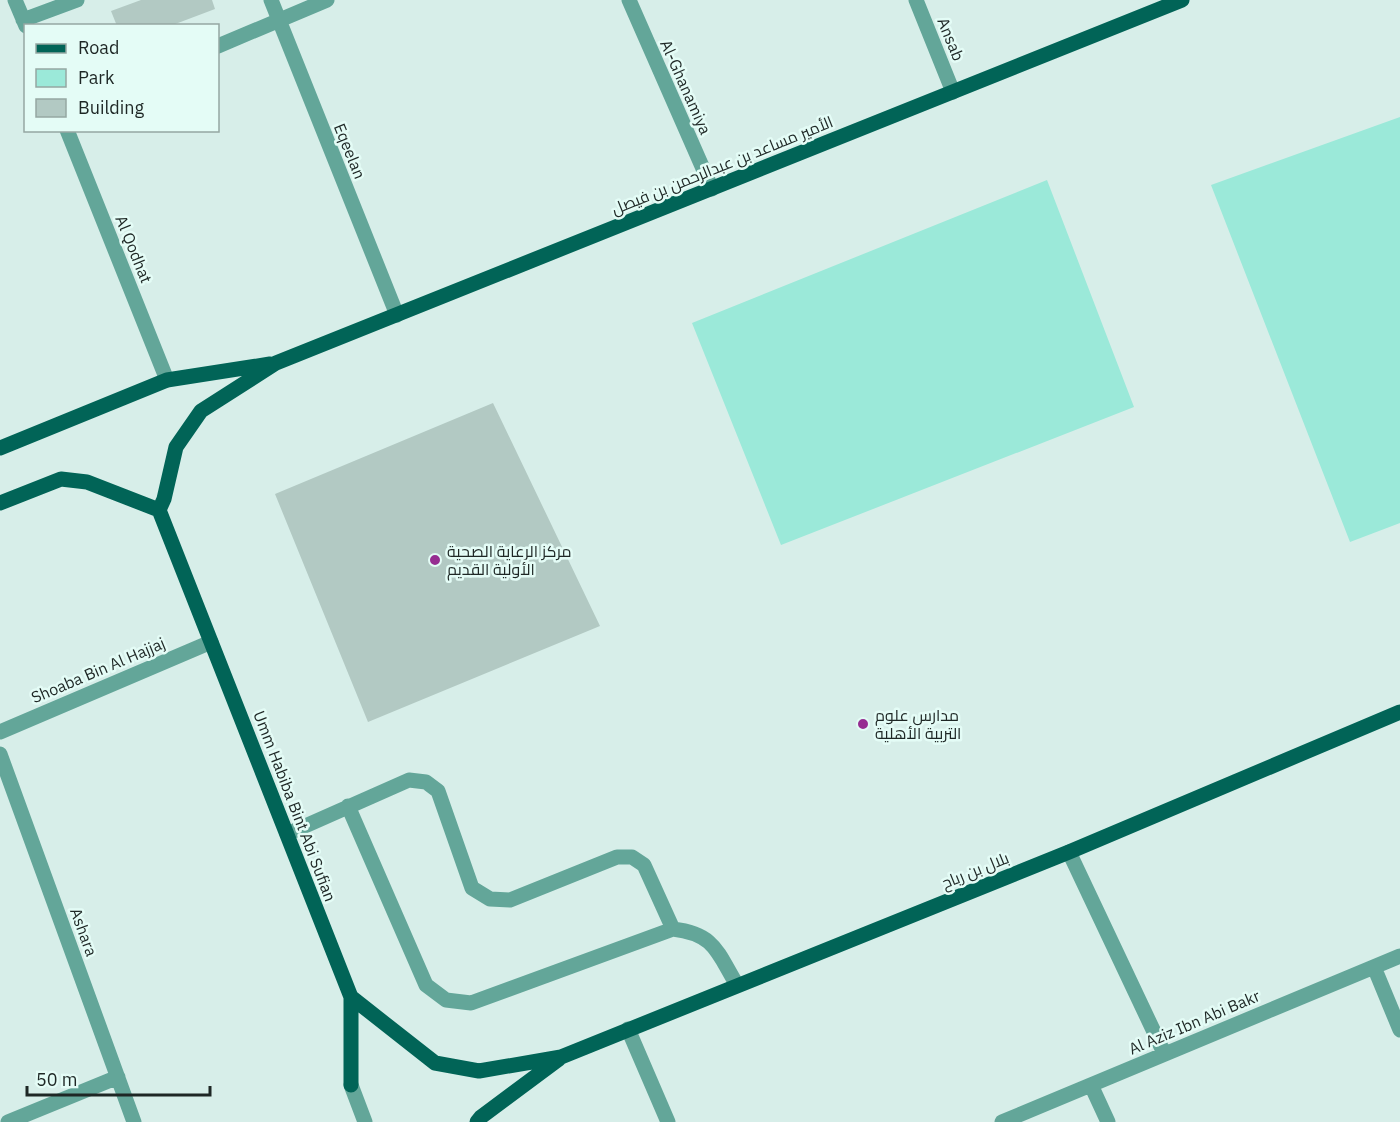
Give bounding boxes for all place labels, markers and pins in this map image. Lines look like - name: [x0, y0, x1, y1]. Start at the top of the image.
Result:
- place label: مركز الرعاية الصحية الأولية القديم: [447, 541, 572, 581]
- marker: مركز الرعاية الصحية الأولية القديم: [428, 553, 442, 567]
- place label: مدارس علوم التربية الأهلية: [875, 705, 961, 743]
- marker: مدارس علوم التربية الأهلية: [856, 717, 870, 731]

